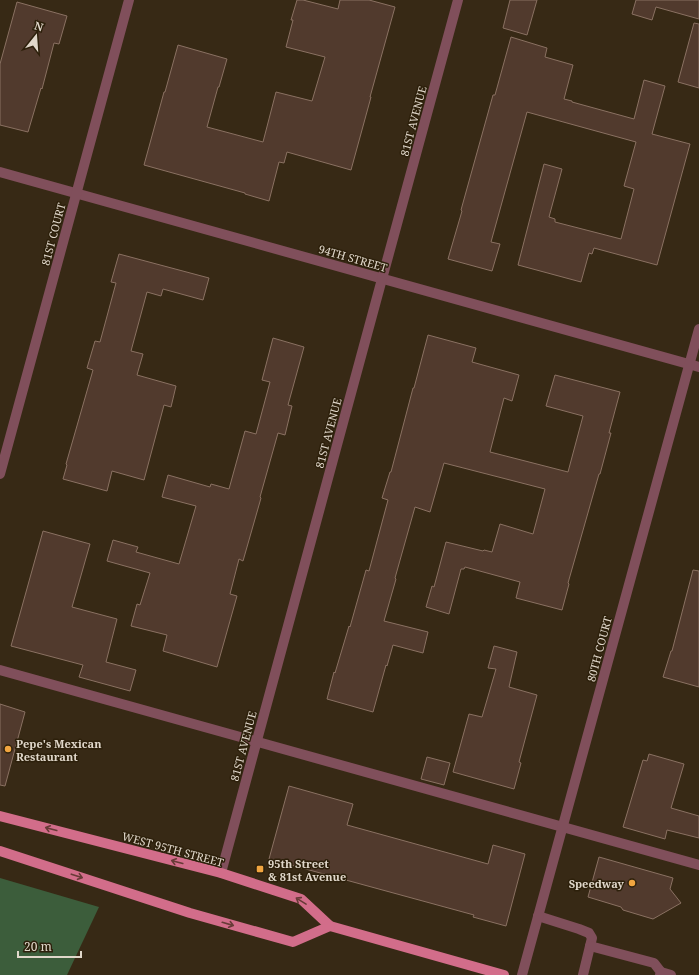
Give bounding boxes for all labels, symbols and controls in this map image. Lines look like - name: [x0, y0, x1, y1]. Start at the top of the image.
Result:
- north arrow: [16, 16, 56, 56]
- text: N: [33, 18, 46, 34]
- street label: 81ST AVENUE: [396, 84, 430, 158]
- street label: 81ST COURT: [37, 201, 69, 267]
- street label: 94TH STREET: [317, 241, 389, 275]
- street label: 81ST AVENUE: [311, 396, 345, 470]
- street label: 80TH COURT: [583, 614, 615, 683]
- street label: 81ST AVENUE: [226, 709, 260, 783]
- place label: Pepe's Mexican Restaurant: [16, 736, 102, 764]
- marker: Pepe's Mexican Restaurant: [3, 744, 13, 754]
- one-way arrow: [45, 825, 58, 832]
- street label: WEST 95TH STREET: [121, 828, 226, 870]
- place label: 95th Street & 81st Avenue: [268, 856, 346, 884]
- one-way arrow: [171, 858, 184, 865]
- marker: 95th Street & 81st Avenue: [255, 864, 265, 874]
- one-way arrow: [70, 873, 83, 880]
- place label: Speedway: [569, 876, 625, 891]
- marker: Speedway: [627, 878, 637, 888]
- one-way arrow: [295, 897, 306, 905]
- one-way arrow: [221, 920, 234, 928]
- scale bar: [18, 933, 81, 959]
- text: 20 m: [24, 938, 52, 955]

